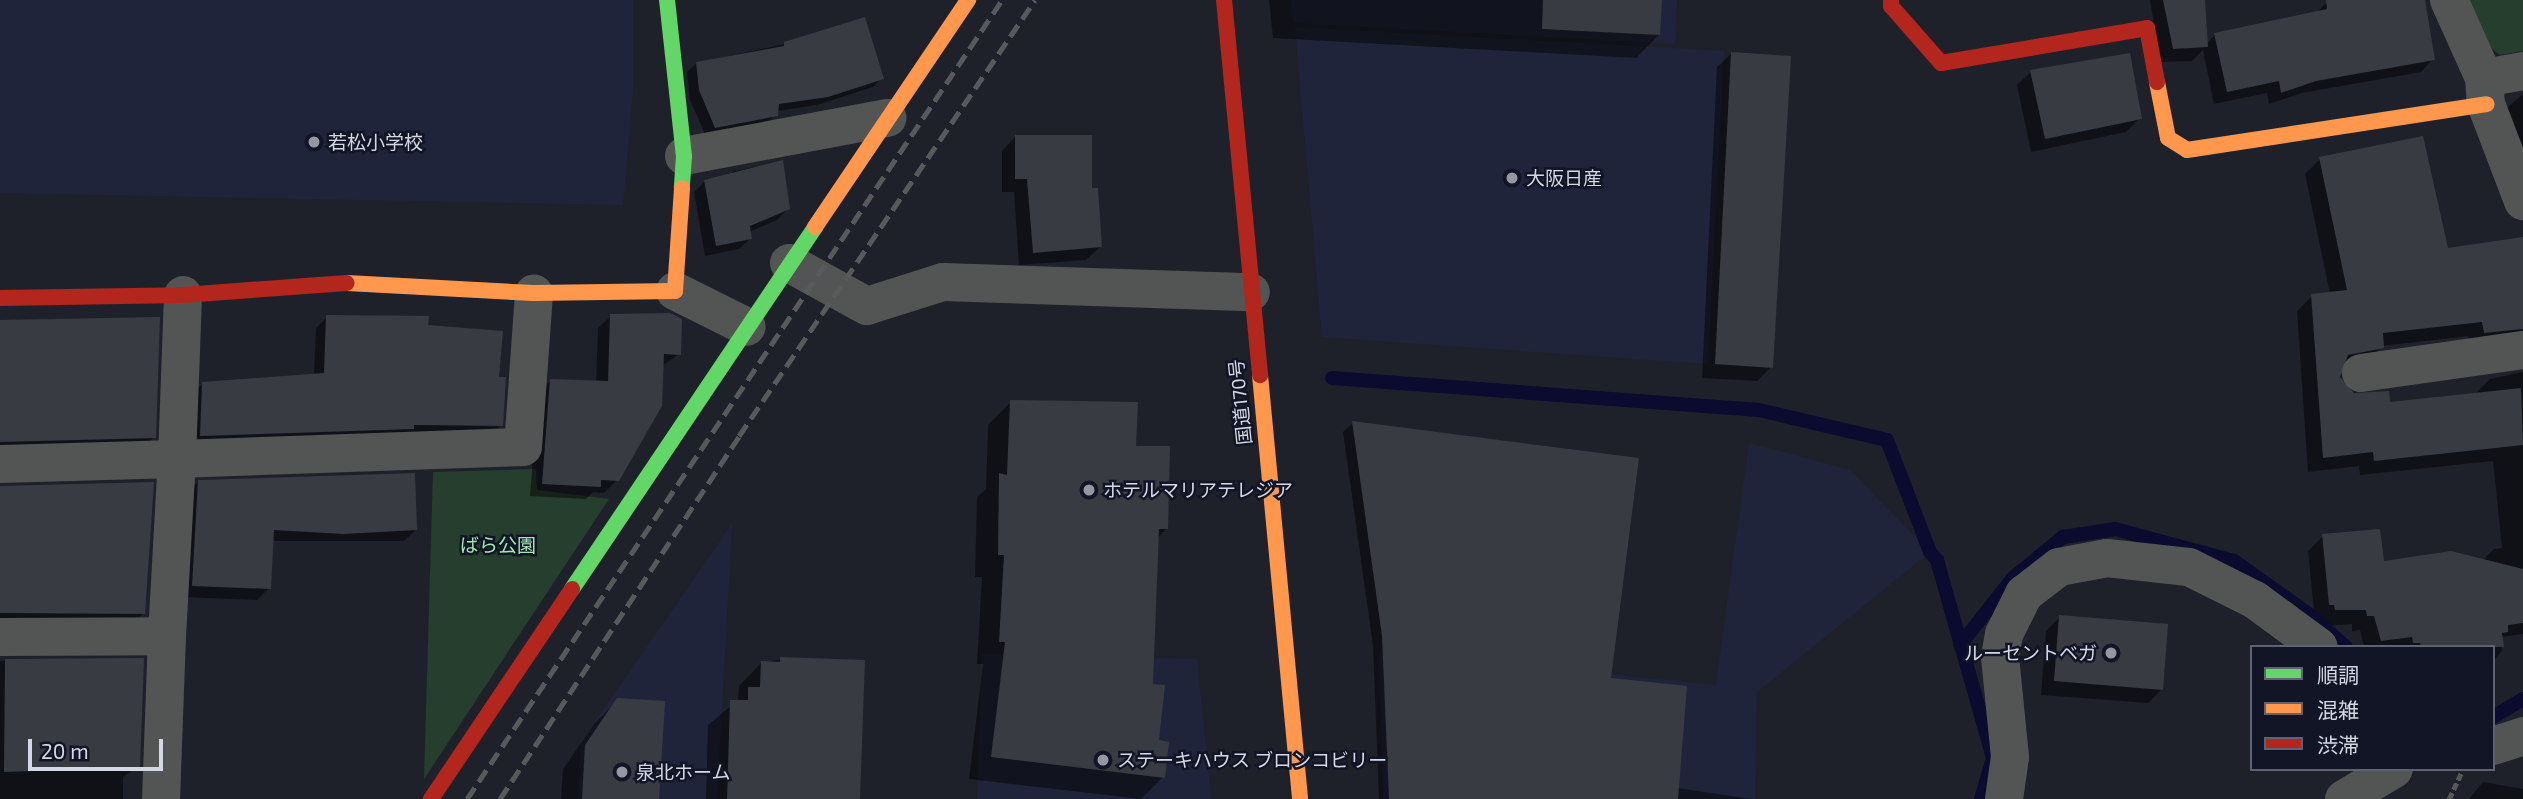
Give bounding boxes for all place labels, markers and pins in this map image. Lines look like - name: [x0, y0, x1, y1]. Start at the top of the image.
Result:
- place label: 若松小学校: [328, 131, 423, 153]
- marker: 若松小学校: [306, 134, 322, 150]
- place label: 大阪日産: [1526, 167, 1602, 189]
- marker: 大阪日産: [1504, 170, 1520, 186]
- place label: ホテルマリアテレジア: [1103, 479, 1293, 501]
- marker: ホテルマリアテレジア: [1081, 482, 1097, 498]
- place label: ルーセントベガ: [1964, 642, 2097, 664]
- marker: ルーセントベガ: [2103, 645, 2119, 661]
- place label: ステーキハウス ブロンコビリー: [1117, 749, 1387, 771]
- marker: ステーキハウス ブロンコビリー: [1095, 752, 1111, 768]
- place label: 泉北ホーム: [636, 761, 731, 783]
- marker: 泉北ホーム: [614, 764, 630, 780]

